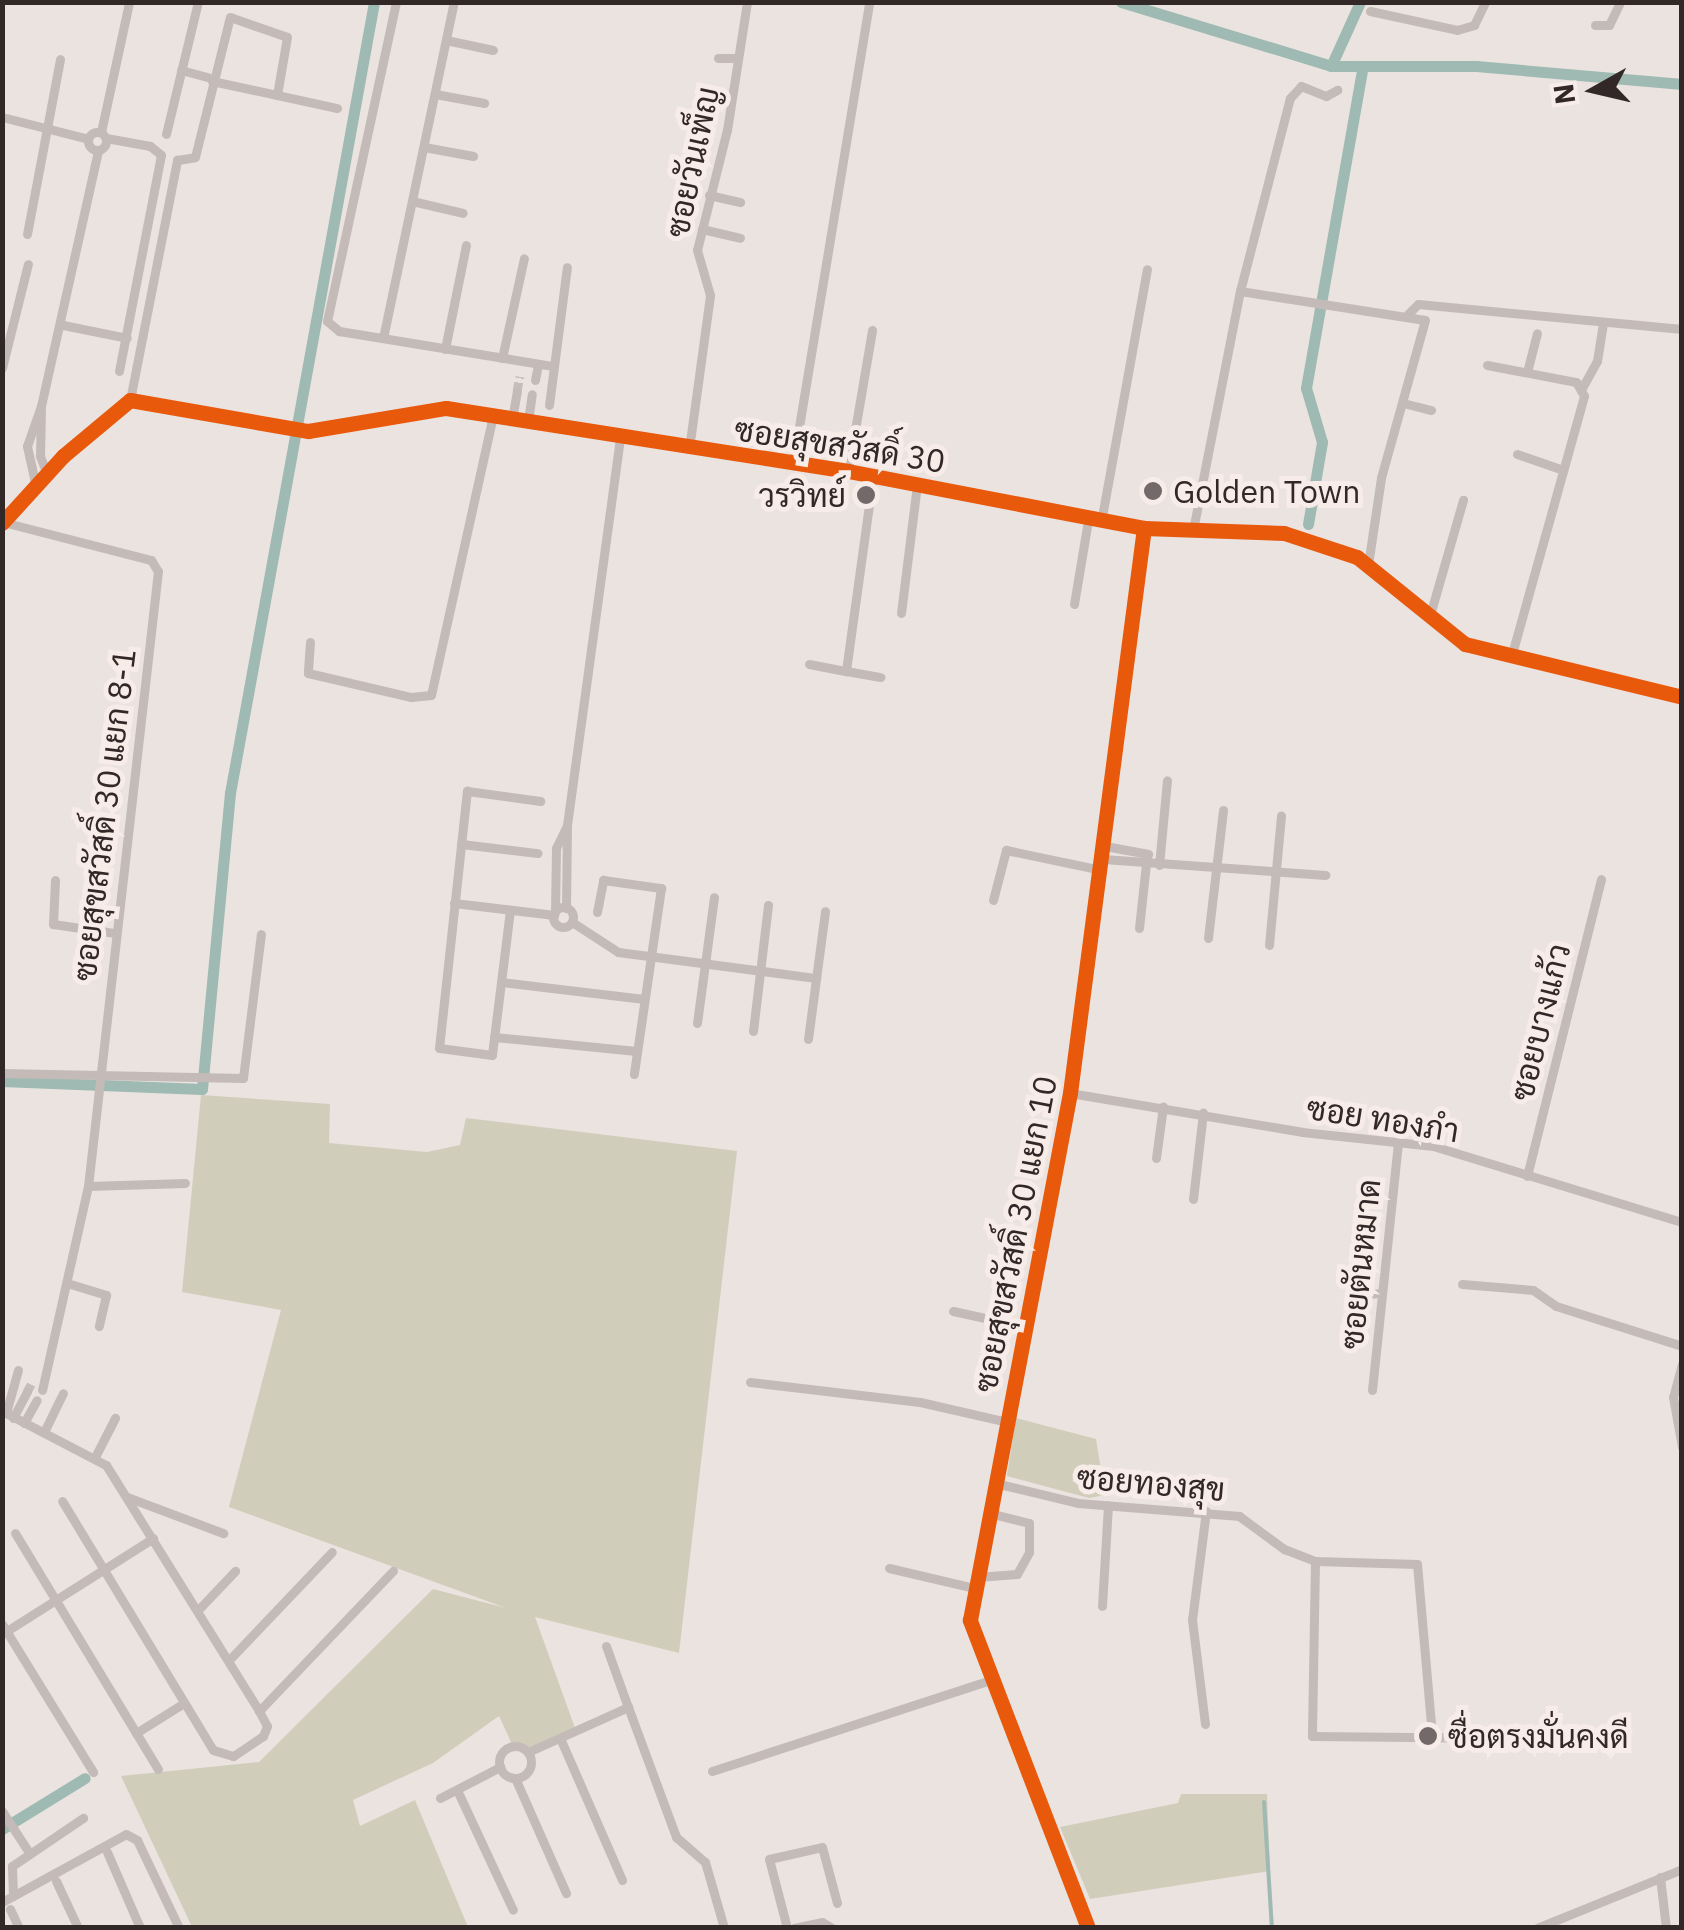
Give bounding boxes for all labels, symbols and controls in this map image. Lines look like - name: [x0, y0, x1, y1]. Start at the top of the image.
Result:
- north arrow: [1544, 40, 1644, 140]
- text: N: [1544, 82, 1584, 107]
- street label: ซอยวันเพ็ญ: [657, 83, 727, 241]
- street label: ซอยสุขสวัสดิ์ 30: [732, 409, 948, 481]
- place label: Golden Town: [1173, 472, 1360, 510]
- place label: วรวิทย์: [758, 476, 846, 514]
- marker: Golden Town: [1142, 480, 1164, 502]
- marker: วรวิทย์: [855, 484, 877, 506]
- street label: ซอยสุขสวัสดิ์ 30 แยก 8-1: [65, 647, 143, 983]
- street label: ซอยบางแก้ว: [1502, 939, 1578, 1105]
- street label: ซอยสุขสวัสดิ์ 30 แยก 10: [965, 1073, 1065, 1395]
- street label: ซอย ทองภํา: [1304, 1088, 1462, 1150]
- street label: ซอยตันหมาด: [1332, 1177, 1388, 1351]
- street label: ซอยทองสุข: [1075, 1457, 1227, 1509]
- place label: ซื่อตรงมั่นคงดี: [1448, 1717, 1629, 1755]
- marker: ซื่อตรงมั่นคงดี: [1417, 1725, 1439, 1747]

